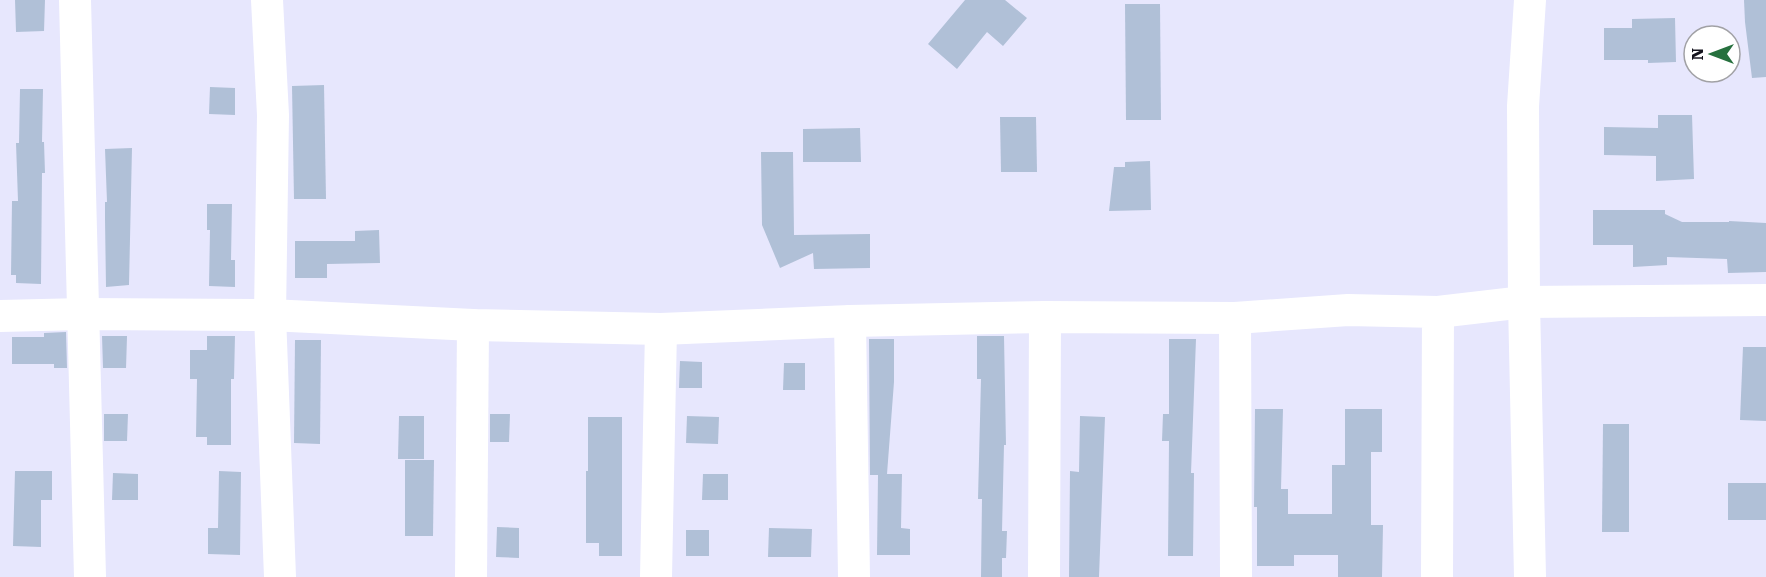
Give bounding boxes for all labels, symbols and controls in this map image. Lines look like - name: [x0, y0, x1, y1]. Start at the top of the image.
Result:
- north arrow: [1682, 24, 1742, 84]
- text: N: [1688, 48, 1707, 60]

